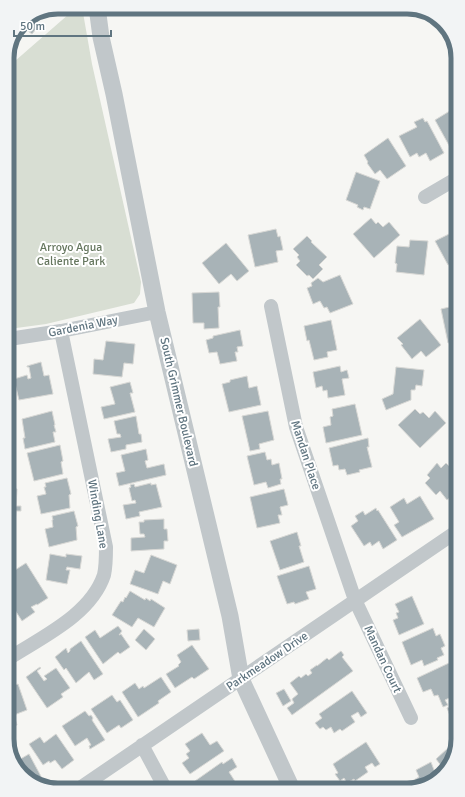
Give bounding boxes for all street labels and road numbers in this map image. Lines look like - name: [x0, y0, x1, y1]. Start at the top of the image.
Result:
- street label: Gardenia Way: [47, 312, 119, 341]
- street label: South Grimmer Boulevard: [156, 336, 201, 468]
- street label: Mandan Place: [287, 419, 324, 492]
- street label: Winding Lane: [84, 478, 111, 550]
- street label: Mandan Court: [360, 623, 405, 695]
- street label: Parkmeadow Drive: [224, 629, 311, 694]

